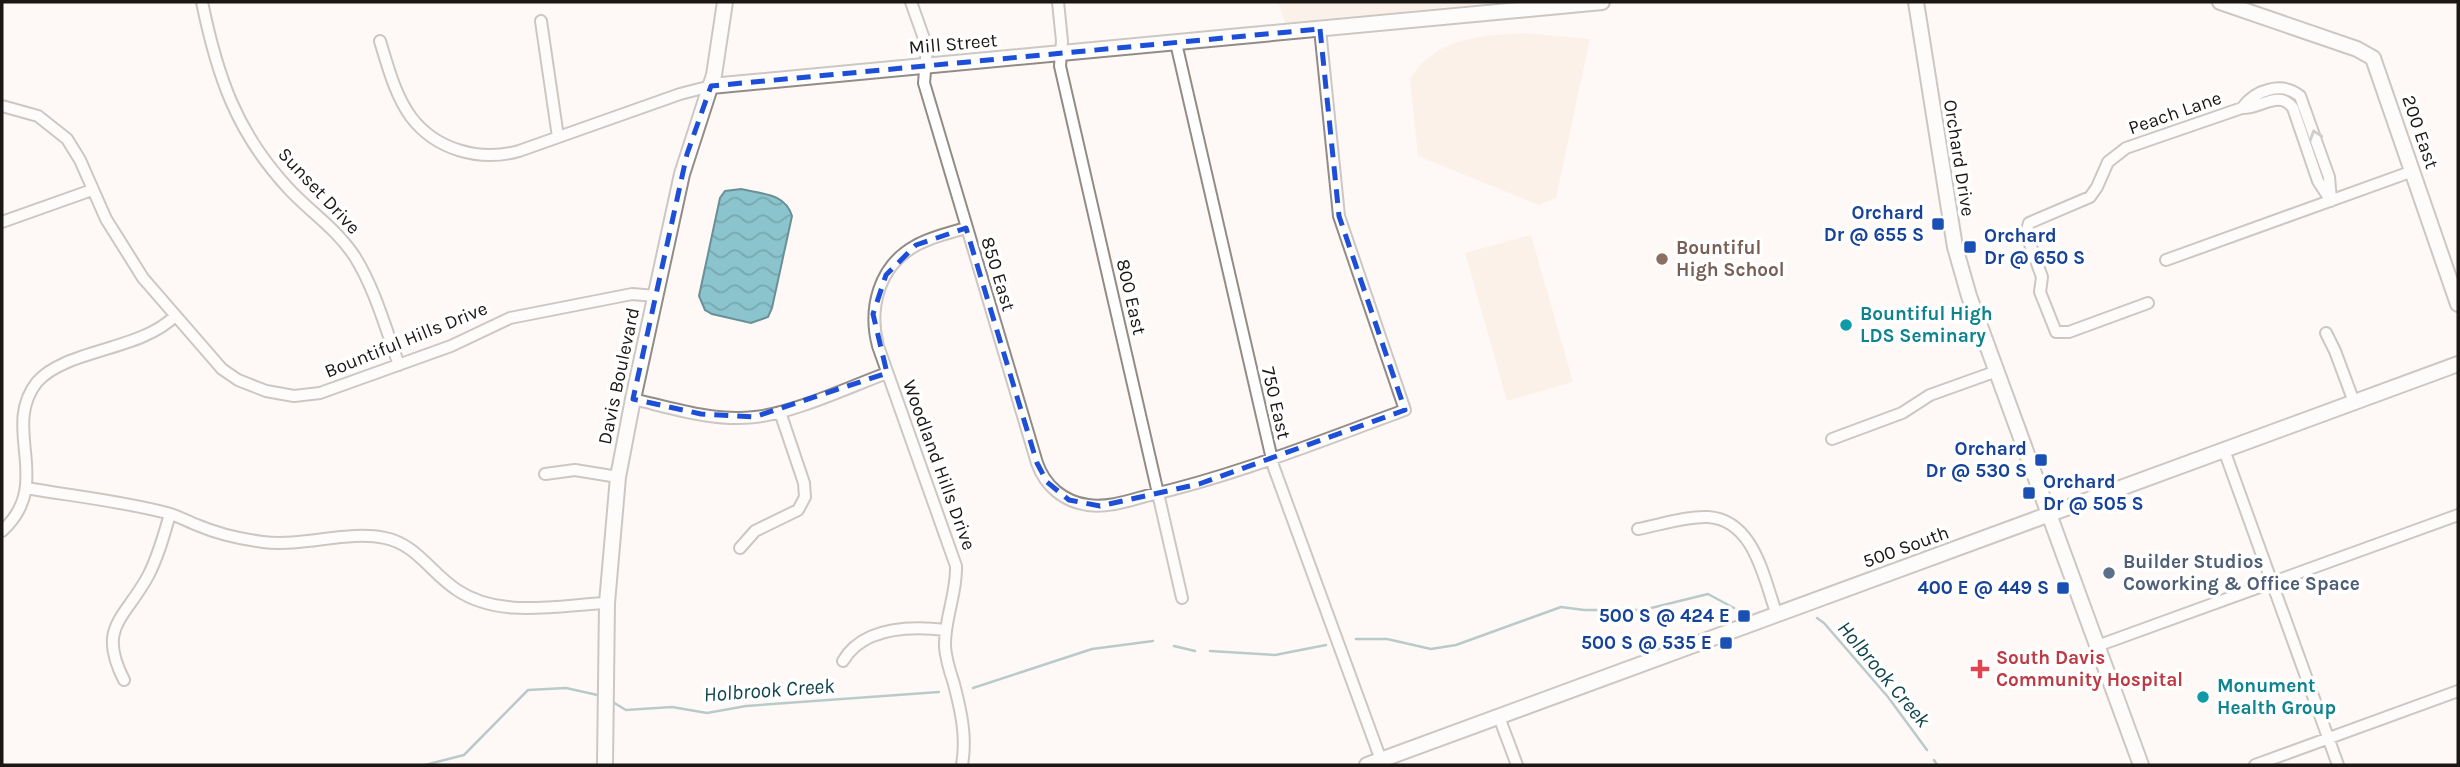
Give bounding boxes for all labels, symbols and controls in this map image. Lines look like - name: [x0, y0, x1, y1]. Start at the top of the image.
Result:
- street label: Mill Street: [908, 29, 998, 59]
- street label: Peach Lane: [2126, 87, 2224, 139]
- street label: 200 East: [2397, 92, 2443, 172]
- street label: Orchard Drive: [1939, 98, 1979, 218]
- one-way arrow: [2309, 129, 2323, 142]
- street label: Sunset Drive: [273, 143, 365, 239]
- place label: Orchard Dr @ 655 S: [1824, 202, 1924, 246]
- marker: Orchard Dr @ 655 S: [1930, 216, 1946, 232]
- place label: Orchard Dr @ 650 S: [1984, 225, 2085, 269]
- street label: 850 East: [976, 234, 1020, 314]
- place label: Bountiful High School: [1676, 237, 1785, 281]
- marker: Orchard Dr @ 650 S: [1962, 239, 1978, 255]
- marker: Bountiful High School: [1654, 251, 1670, 267]
- street label: 800 East: [1112, 257, 1150, 337]
- street label: Bountiful Hills Drive: [321, 297, 491, 383]
- place label: Bountiful High LDS Seminary: [1860, 303, 1993, 347]
- street label: Davis Boulevard: [594, 305, 644, 447]
- marker: Bountiful High LDS Seminary: [1838, 317, 1854, 333]
- street label: 750 East: [1257, 365, 1295, 441]
- street label: Woodland Hills Drive: [898, 377, 980, 553]
- place label: Orchard Dr @ 530 S: [1926, 438, 2027, 482]
- marker: Orchard Dr @ 530 S: [2033, 452, 2049, 468]
- place label: Orchard Dr @ 505 S: [2043, 471, 2144, 515]
- marker: Orchard Dr @ 505 S: [2021, 485, 2037, 501]
- street label: 500 South: [1860, 521, 1952, 573]
- place label: Builder Studios Coworking & Office Space: [2123, 551, 2360, 595]
- marker: Builder Studios Coworking & Office Space: [2101, 565, 2117, 581]
- place label: 400 E @ 449 S: [1917, 577, 2049, 599]
- marker: 400 E @ 449 S: [2055, 580, 2071, 596]
- place label: 500 S @ 424 E: [1599, 605, 1730, 627]
- marker: 500 S @ 424 E: [1736, 608, 1752, 624]
- water label: Holbrook Creek: [1833, 616, 1936, 732]
- place label: 500 S @ 535 E: [1581, 632, 1712, 654]
- marker: 500 S @ 535 E: [1718, 635, 1734, 651]
- place label: South Davis Community Hospital: [1996, 647, 2183, 691]
- marker: South Davis Community Hospital: [1970, 659, 1990, 679]
- water label: Holbrook Creek: [703, 673, 836, 707]
- place label: Monument Health Group: [2217, 675, 2336, 719]
- marker: Monument Health Group: [2195, 689, 2211, 705]

